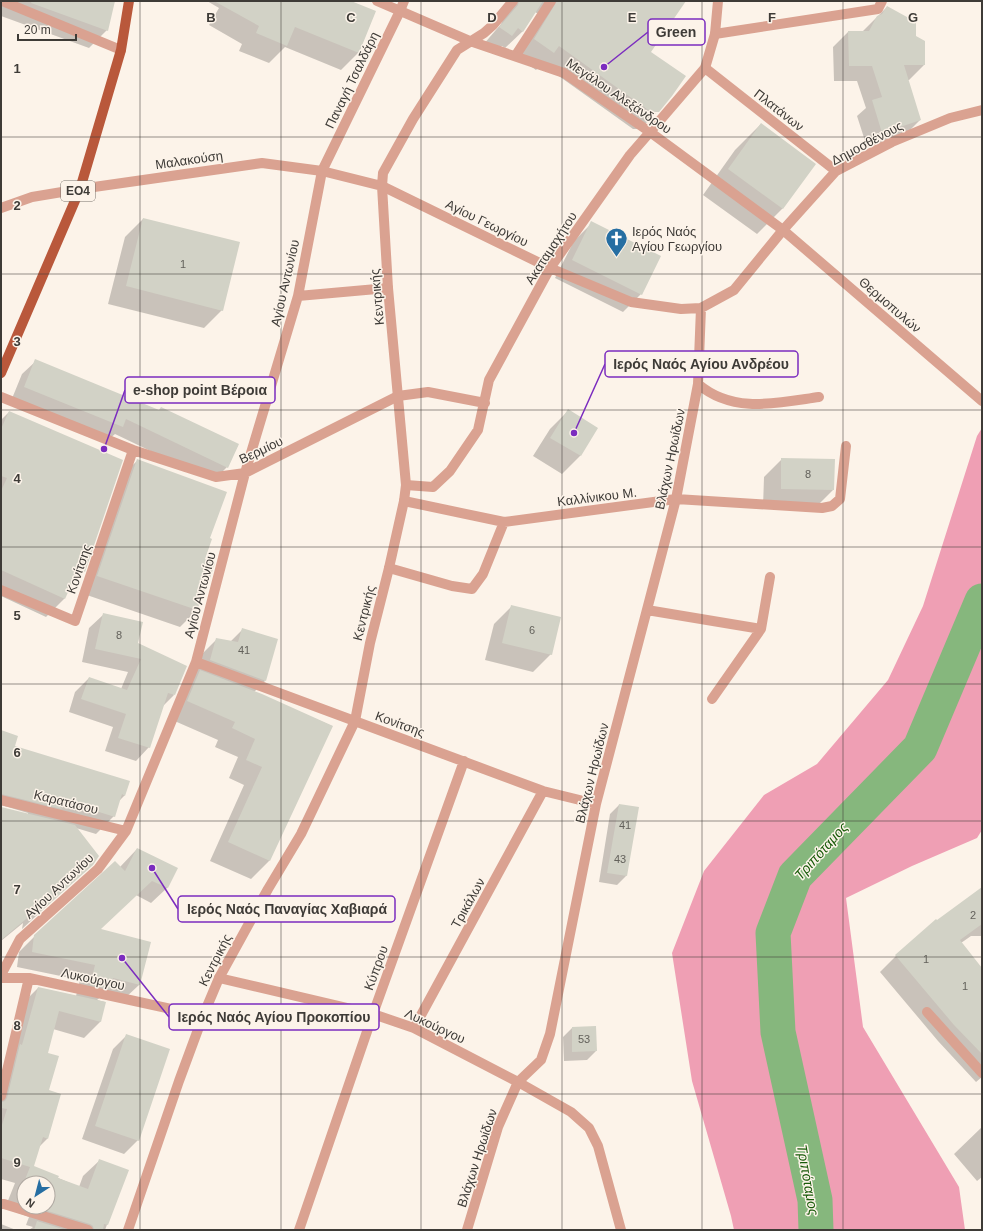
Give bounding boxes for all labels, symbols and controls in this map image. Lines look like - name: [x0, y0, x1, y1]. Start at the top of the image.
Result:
- text: B: [206, 10, 216, 25]
- text: C: [346, 10, 356, 25]
- text: D: [487, 10, 497, 25]
- text: E: [628, 10, 637, 25]
- text: F: [768, 10, 776, 25]
- text: G: [908, 10, 918, 25]
- scale bar: [18, 16, 76, 42]
- callout: Green: [648, 19, 705, 45]
- text: 20 m: [24, 23, 51, 37]
- text: Green: [656, 24, 696, 40]
- street label: Παναγή Τσαλδάρη: [322, 29, 382, 131]
- street label: Μεγάλου Αλεξάνδρου: [564, 55, 674, 137]
- text: 1: [13, 61, 21, 76]
- street label: Πλατάνων: [751, 86, 807, 134]
- street label: Δημοσθένους: [829, 118, 905, 168]
- street label: Μαλακούση: [154, 148, 224, 172]
- road number: ΕΟ4: [61, 181, 95, 201]
- street label: Αγίου Γεωργίου: [443, 197, 531, 249]
- text: 2: [13, 198, 21, 213]
- street label: Ακαταμαχήτου: [522, 209, 580, 287]
- place label: Ιερός Ναός Αγίου Γεωργίου: [632, 224, 722, 254]
- church icon: Ιερός Ναός Αγίου Γεωργίου: [604, 225, 630, 258]
- street label: Αγίου Αντωνίου: [268, 238, 302, 328]
- house number: 1: [180, 258, 186, 270]
- street label: Κεντρικής: [367, 268, 387, 326]
- street label: Θερμοπυλών: [856, 274, 924, 336]
- text: 3: [13, 334, 21, 349]
- callout: Ιερός Ναός Αγίου Ανδρέου: [605, 351, 798, 377]
- text: Ιερός Ναός Αγίου Ανδρέου: [613, 356, 789, 372]
- callout: e-shop point Βέροια: [125, 377, 275, 403]
- text: e-shop point Βέροια: [133, 382, 267, 398]
- street label: Βλάχων Ηρωίδων: [652, 407, 688, 511]
- street label: Βερμίου: [237, 433, 285, 467]
- house number: 8: [805, 468, 811, 480]
- text: 4: [13, 471, 21, 486]
- street label: Καλλίνικου Μ.: [556, 485, 638, 509]
- street label: Κονίτσης: [64, 542, 94, 596]
- street label: Αγίου Αντωνίου: [181, 550, 219, 640]
- street label: Κεντρικής: [350, 584, 378, 642]
- text: 5: [13, 608, 21, 623]
- house number: 6: [529, 624, 535, 636]
- house number: 8: [116, 629, 122, 641]
- house number: 41: [238, 644, 250, 656]
- street label: Κονίτσης: [373, 708, 427, 740]
- street label: Βλάχων Ηρωίδων: [572, 721, 612, 825]
- text: 6: [13, 745, 21, 760]
- street label: Καρατάσου: [32, 787, 100, 817]
- house number: 41: [619, 819, 631, 831]
- water label: Τριπόταμος: [791, 819, 851, 883]
- street label: Αγίου Αντωνίου: [21, 850, 97, 922]
- house number: 43: [614, 853, 626, 865]
- street label: Τρικάλων: [448, 875, 488, 931]
- text: 7: [13, 882, 21, 897]
- callout: Ιερός Ναός Παναγίας Χαβιαρά: [178, 896, 395, 922]
- text: Ιερός Ναός Παναγίας Χαβιαρά: [187, 901, 387, 917]
- house number: 2: [970, 909, 976, 921]
- street label: Κεντρικής: [196, 931, 234, 989]
- street label: Κύπρου: [361, 944, 391, 992]
- house number: 1: [923, 953, 929, 965]
- street label: Λυκούργου: [60, 965, 126, 993]
- house number: 1: [962, 980, 968, 992]
- callout: Ιερός Ναός Αγίου Προκοπίου: [169, 1004, 379, 1030]
- street label: Λυκούργου: [403, 1006, 467, 1046]
- text: Ιερός Ναός Αγίου Προκοπίου: [178, 1009, 370, 1025]
- text: 8: [13, 1018, 21, 1033]
- house number: 53: [578, 1033, 590, 1045]
- street label: Βλάχων Ηρωίδων: [454, 1107, 500, 1209]
- water label: Τριπόταμος: [794, 1143, 822, 1217]
- text: 9: [13, 1155, 21, 1170]
- north arrow: [16, 1175, 56, 1215]
- text: N: [23, 1196, 37, 1210]

